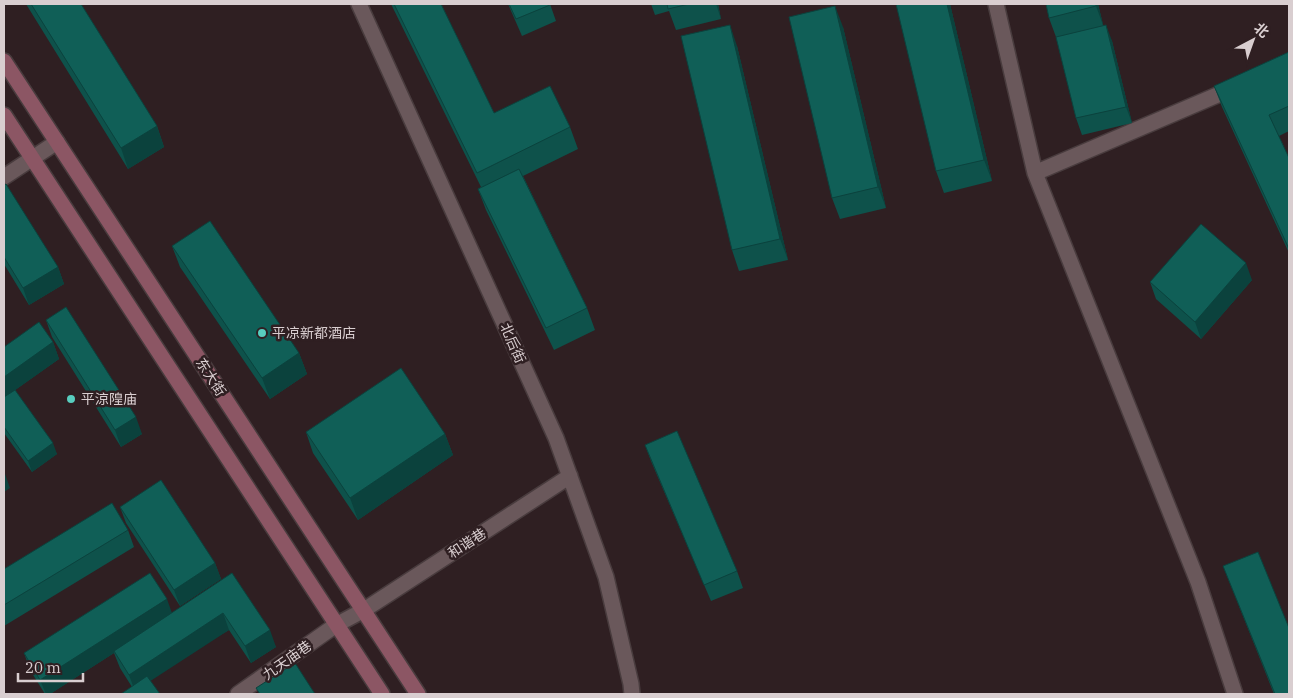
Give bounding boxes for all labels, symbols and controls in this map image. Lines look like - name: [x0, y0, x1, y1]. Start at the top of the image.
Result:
- north arrow: [1228, 15, 1278, 65]
- text: 北: [1250, 19, 1273, 42]
- street label: 北后街: [496, 320, 530, 366]
- place label: 平凉新都酒店: [272, 324, 356, 342]
- marker: 平凉新都酒店: [256, 327, 268, 339]
- street label: 东大街: [192, 354, 230, 400]
- place label: 平涼隍庙: [81, 390, 137, 408]
- marker: 平涼隍庙: [65, 393, 77, 405]
- street label: 和谐巷: [444, 524, 490, 562]
- street label: 九天庙巷: [259, 637, 315, 683]
- scale bar: [18, 650, 82, 682]
- text: 20 m: [25, 658, 61, 677]

